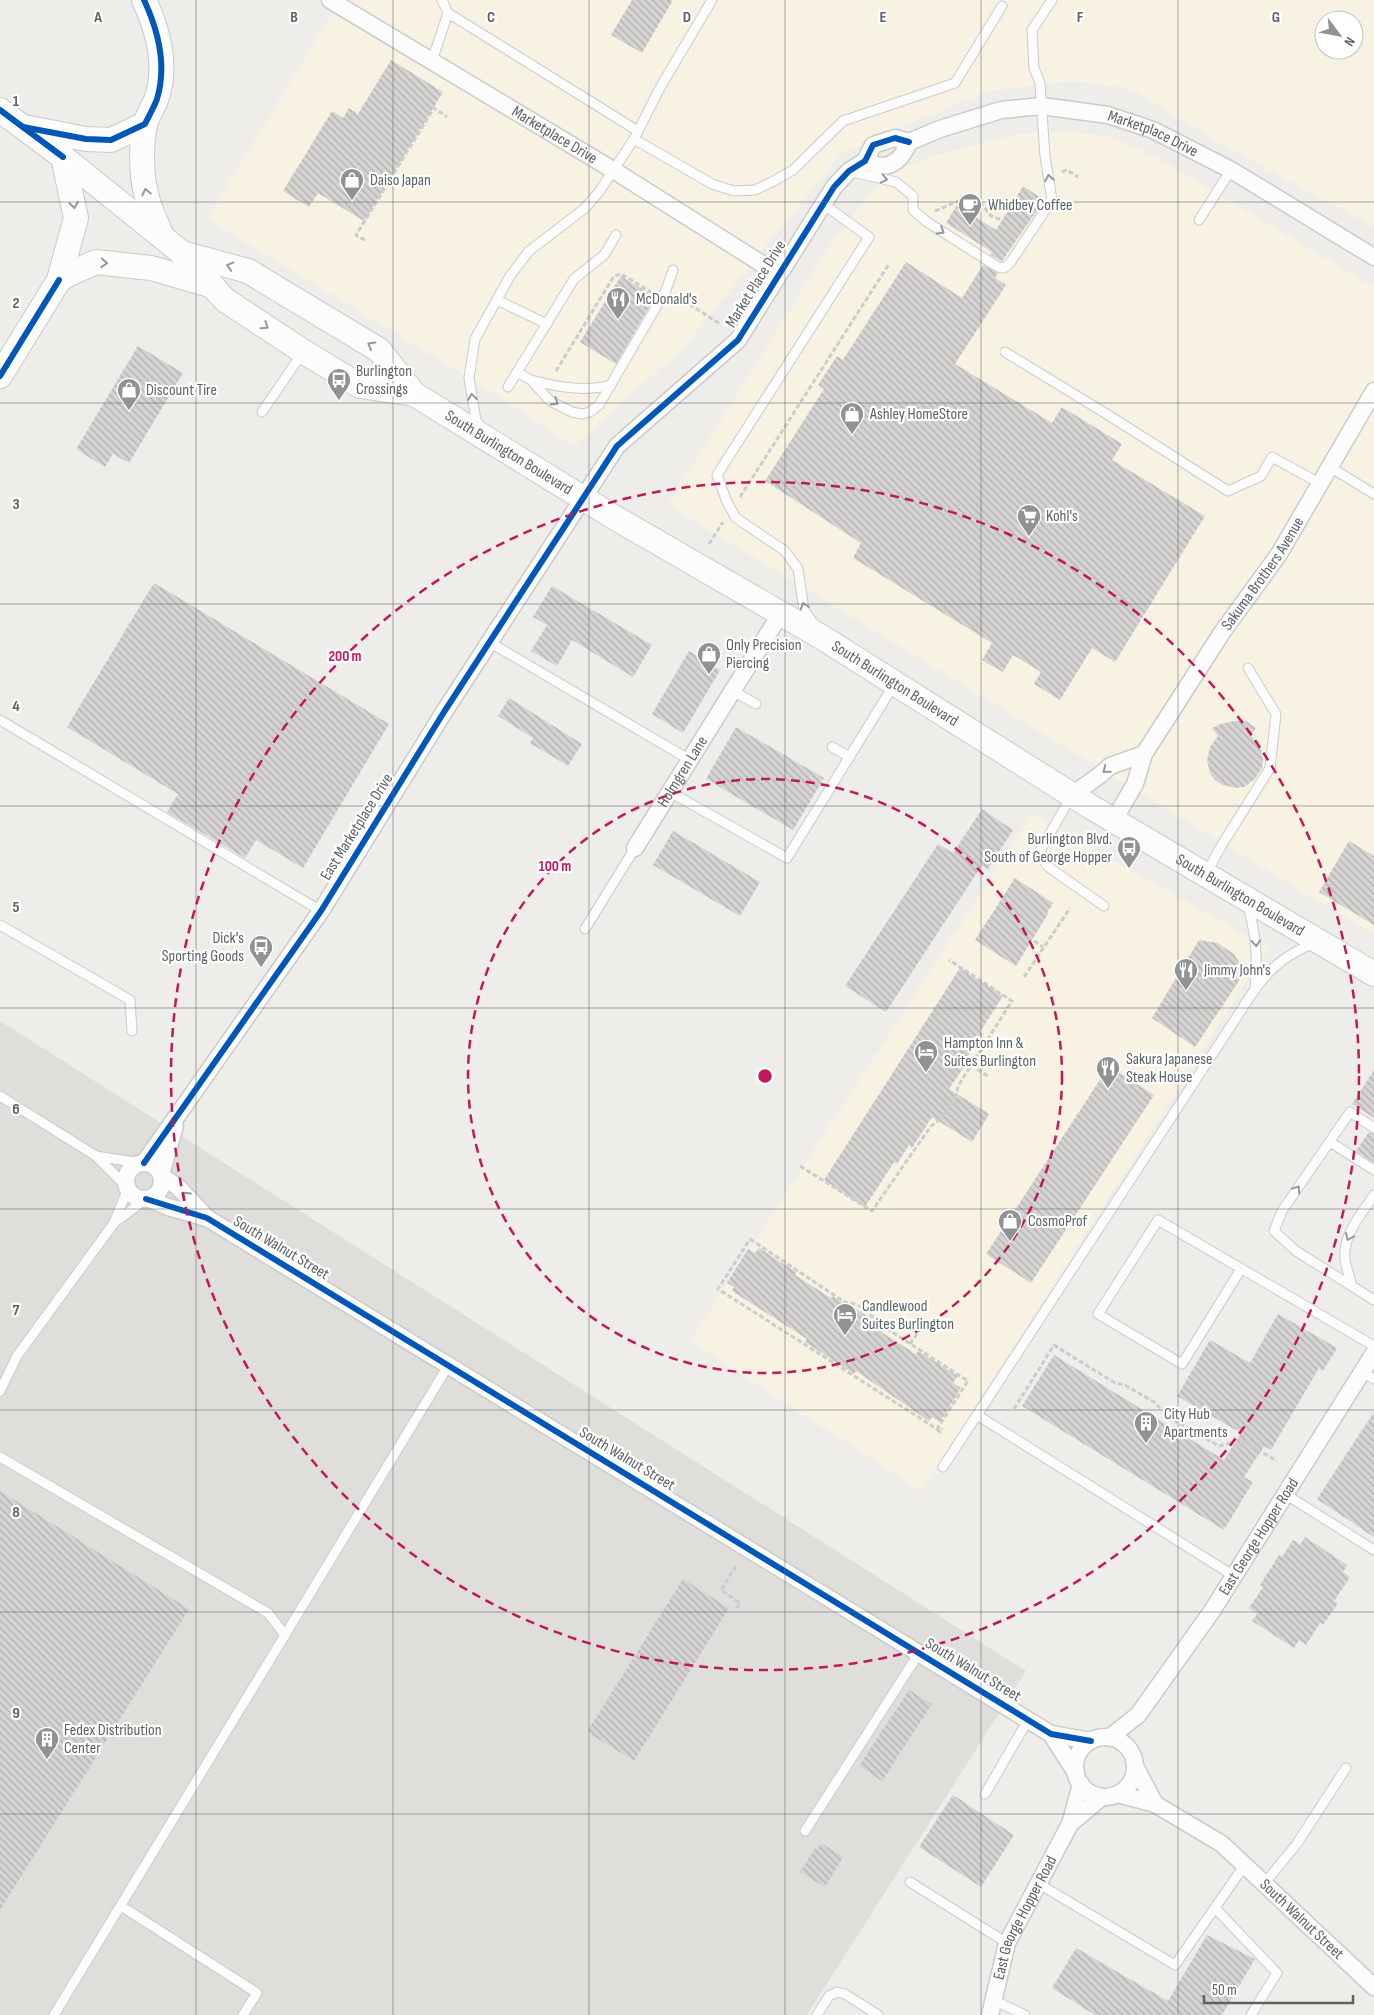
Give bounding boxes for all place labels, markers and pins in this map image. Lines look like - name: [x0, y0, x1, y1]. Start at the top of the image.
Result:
- shop icon: Daiso Japan: [339, 167, 365, 201]
- place label: Daiso Japan: [370, 171, 431, 190]
- cafe icon: Whidbey Coffee: [957, 192, 983, 226]
- place label: Whidbey Coffee: [988, 196, 1073, 215]
- restaurant icon: McDonald's: [605, 286, 631, 320]
- place label: McDonald's: [636, 290, 698, 309]
- place label: Burlington Crossings: [356, 362, 412, 399]
- bus stop icon: Burlington Crossings: [326, 367, 352, 401]
- shop icon: Discount Tire: [116, 377, 142, 411]
- place label: Discount Tire: [146, 381, 217, 400]
- shop icon: Ashley HomeStore: [839, 401, 865, 435]
- place label: Ashley HomeStore: [869, 405, 968, 424]
- supermarket icon: Kohl's: [1016, 503, 1042, 537]
- place label: Kohl's: [1046, 507, 1078, 526]
- place label: Only Precision Piercing: [726, 636, 802, 673]
- shop icon: Only Precision Piercing: [696, 641, 722, 675]
- place label: Burlington Blvd. South of George Hopper: [984, 830, 1112, 867]
- bus stop icon: Burlington Blvd. South of George Hopper: [1116, 835, 1142, 869]
- place label: Dick's Sporting Goods: [162, 929, 244, 966]
- bus stop icon: Dick's Sporting Goods: [248, 934, 274, 968]
- restaurant icon: Jimmy John's: [1173, 957, 1199, 991]
- place label: Jimmy John's: [1203, 961, 1271, 980]
- place label: Hampton Inn & Suites Burlington: [944, 1034, 1036, 1071]
- hotel icon: Hampton Inn & Suites Burlington: [913, 1039, 939, 1073]
- place label: Sakura Japanese Steak House: [1126, 1050, 1213, 1087]
- restaurant icon: Sakura Japanese Steak House: [1095, 1055, 1121, 1089]
- centre of rings: [756, 1067, 774, 1085]
- shop icon: CosmoProf: [997, 1208, 1023, 1242]
- place label: CosmoProf: [1028, 1212, 1088, 1231]
- place label: Candlewood Suites Burlington: [862, 1297, 954, 1334]
- hotel icon: Candlewood Suites Burlington: [832, 1302, 858, 1336]
- place label: City Hub Apartments: [1163, 1405, 1228, 1442]
- building icon: City Hub Apartments: [1133, 1410, 1159, 1444]
- place label: Fedex Distribution Center: [64, 1721, 162, 1758]
- building icon: Fedex Distribution Center: [34, 1726, 60, 1760]

